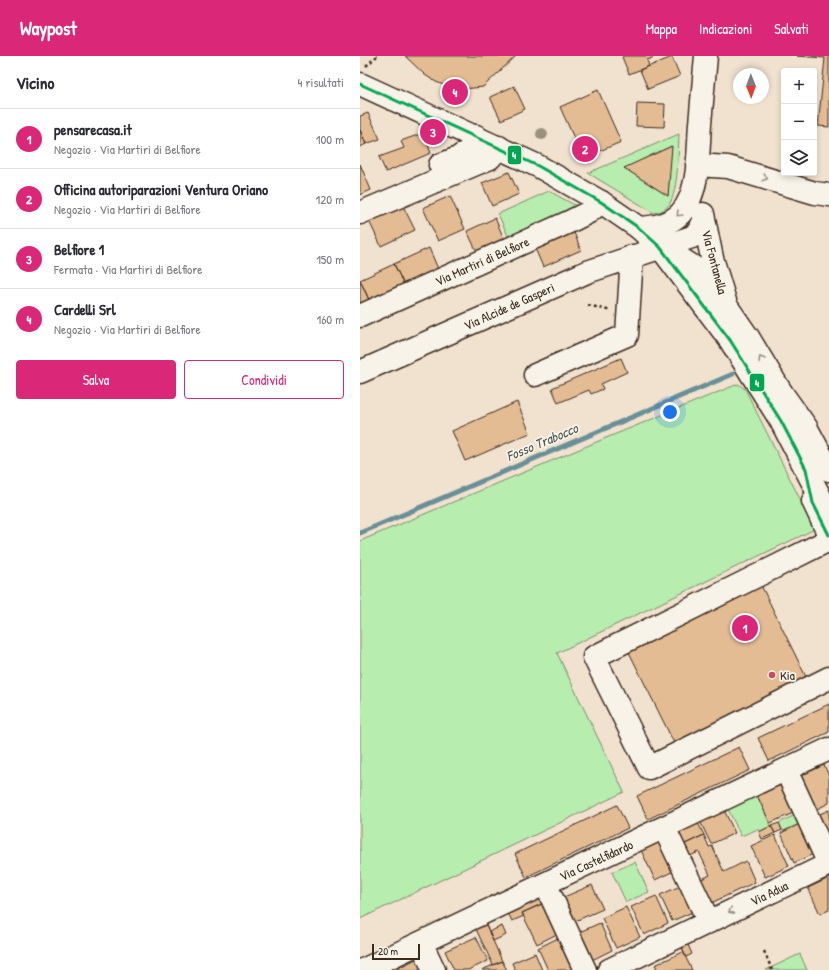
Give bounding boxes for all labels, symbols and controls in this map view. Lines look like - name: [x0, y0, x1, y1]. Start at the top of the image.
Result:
- text: Waypost: [20, 15, 77, 41]
- text: Mappa: [646, 19, 677, 38]
- text: Indicazioni: [699, 19, 752, 38]
- text: Salvati: [774, 19, 809, 38]
- north arrow: [733, 68, 769, 104]
- map controls: [781, 68, 817, 176]
- button: +: [781, 68, 817, 104]
- text: Vicino: [16, 71, 54, 94]
- text: 4 risultati: [298, 73, 344, 91]
- pin: 4: [442, 77, 468, 107]
- button: −: [781, 104, 817, 140]
- pin: 3: [420, 117, 446, 147]
- text: pensarecasa.it: [54, 119, 132, 140]
- text: 1: [27, 130, 31, 148]
- text: 100 m: [316, 130, 344, 148]
- pin: 2: [572, 134, 598, 164]
- text: Negozio · Via Martiri di Belfiore: [54, 140, 201, 158]
- button: layers: [781, 140, 817, 176]
- line badge: 4: [507, 145, 522, 165]
- text: 4: [512, 148, 516, 162]
- one-way arrow: [762, 173, 769, 182]
- text: Officina autoriparazioni Ventura Oriano: [54, 179, 268, 200]
- text: 2: [26, 190, 32, 208]
- text: 120 m: [316, 190, 344, 208]
- text: Negozio · Via Martiri di Belfiore: [54, 200, 201, 218]
- one-way arrow: [676, 209, 684, 216]
- street label: Via Fontanella: [698, 228, 732, 296]
- street label: Via Martiri di Belfiore: [432, 232, 532, 290]
- text: Belfiore 1: [54, 239, 104, 260]
- text: 3: [26, 250, 32, 268]
- text: 150 m: [316, 250, 344, 268]
- text: Fermata · Via Martiri di Belfiore: [54, 260, 202, 278]
- street label: Via Alcide de Gasperi: [461, 278, 557, 334]
- text: Cardelli Srl: [54, 299, 116, 320]
- text: 4: [27, 310, 31, 328]
- text: 160 m: [316, 310, 344, 328]
- text: Negozio · Via Martiri di Belfiore: [54, 320, 201, 338]
- one-way arrow: [758, 356, 765, 363]
- button: Salva: [16, 360, 176, 399]
- button: Condividi: [184, 360, 344, 399]
- line badge: 4: [749, 373, 765, 392]
- text: 4: [755, 376, 759, 390]
- your location: [660, 402, 680, 422]
- water label: Fosso Trabocco: [503, 417, 582, 465]
- pin: 1: [732, 613, 758, 643]
- place label: Kia: [780, 666, 795, 684]
- marker: Kia: [767, 670, 777, 680]
- street label: Via Castelfidardo: [556, 835, 636, 885]
- street label: Via Adua: [747, 876, 791, 910]
- one-way arrow: [728, 906, 735, 914]
- scale bar: [372, 942, 420, 961]
- text: 20 m: [378, 944, 398, 958]

